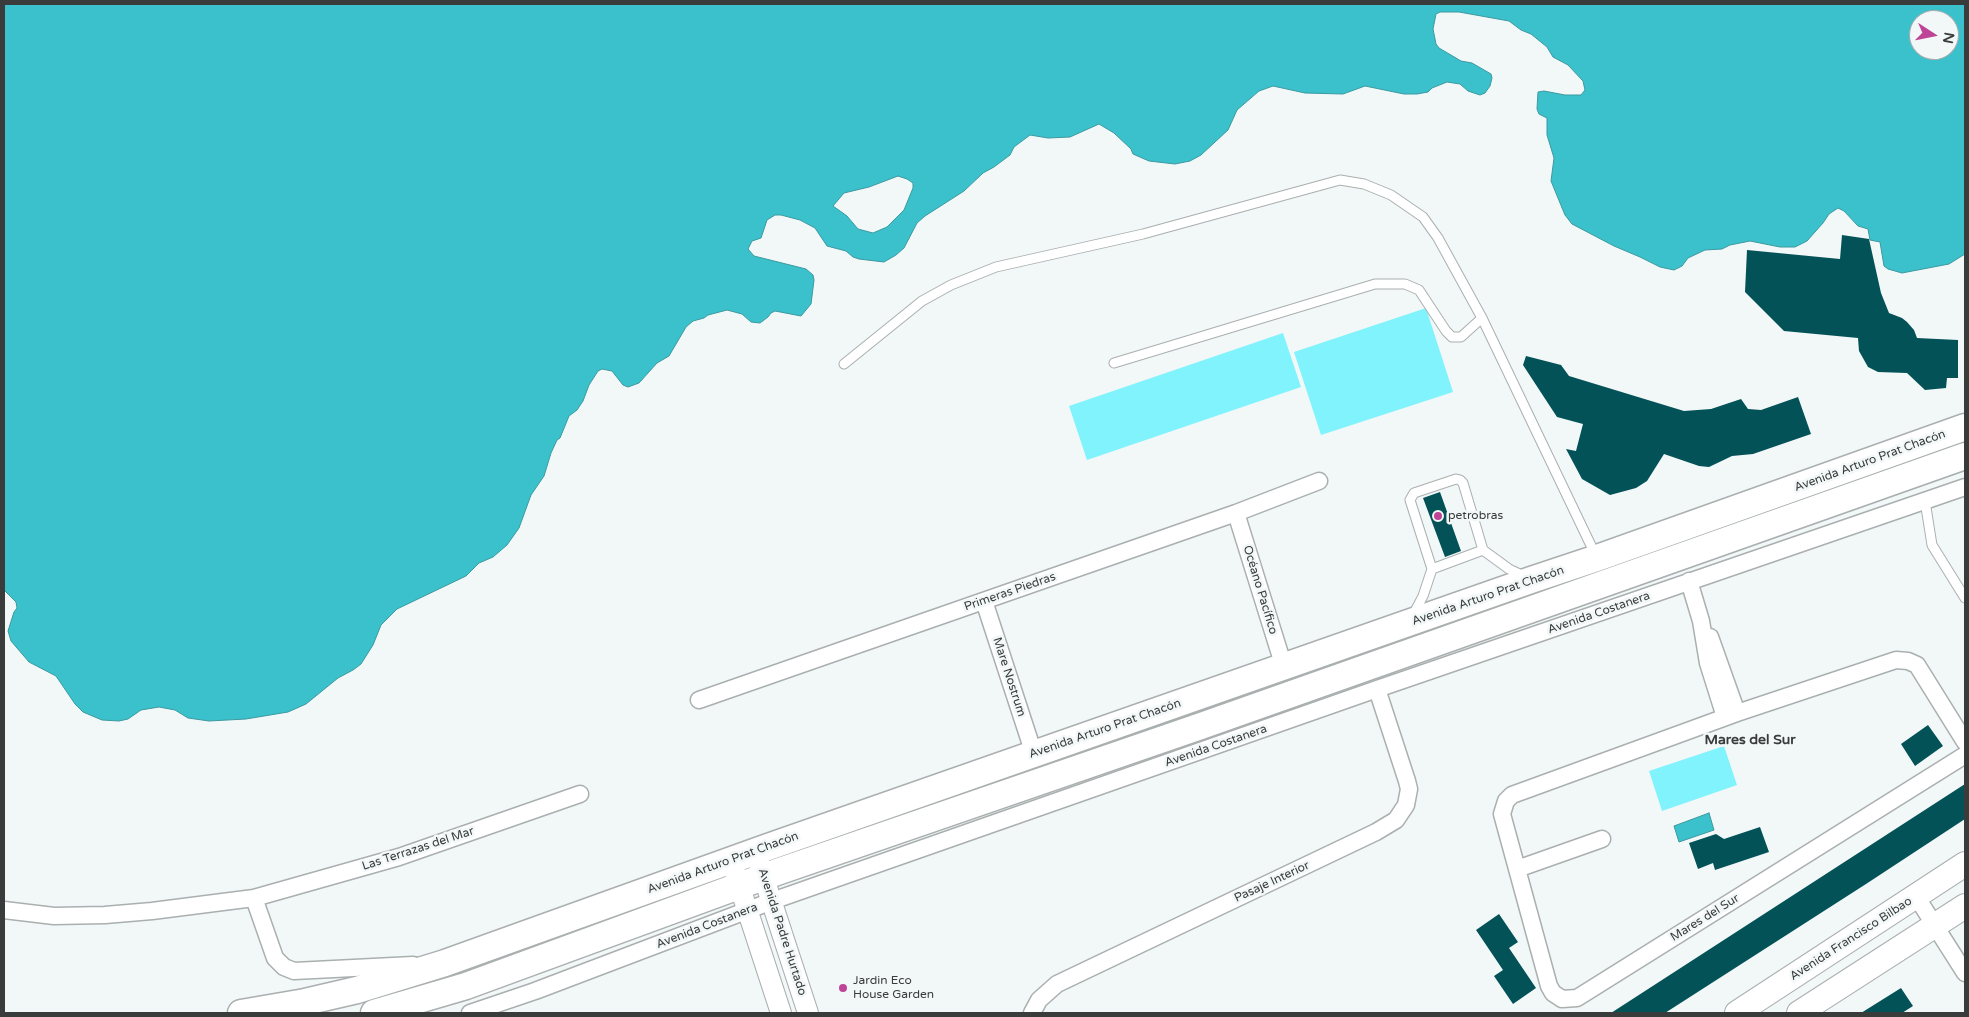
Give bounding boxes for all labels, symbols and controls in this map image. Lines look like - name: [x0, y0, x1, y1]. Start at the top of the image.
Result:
- north arrow: [1909, 10, 1959, 60]
- text: N: [1939, 31, 1958, 45]
- street label: Avenida Arturo Prat Chacón: [1792, 427, 1948, 495]
- place label: petrobras: [1448, 509, 1503, 523]
- marker: petrobras: [1432, 510, 1444, 522]
- street label: Océano Pacífico: [1240, 544, 1280, 636]
- street label: Avenida Arturo Prat Chacón: [1410, 563, 1566, 629]
- street label: Primeras Piedras: [962, 570, 1058, 614]
- street label: Avenida Costanera: [1546, 589, 1652, 637]
- street label: Mare Nostrum: [989, 635, 1029, 719]
- street label: Avenida Arturo Prat Chacón: [1027, 696, 1183, 762]
- street label: Avenida Costanera: [1163, 722, 1269, 770]
- district label: Mares del Sur: [1704, 732, 1796, 748]
- street label: Las Terrazas del Mar: [360, 824, 476, 874]
- street label: Avenida Arturo Prat Chacón: [645, 829, 801, 897]
- street label: Pasaje Interior: [1232, 858, 1312, 906]
- street label: Avenida Padre Hurtado: [755, 867, 809, 997]
- street label: Mares del Sur: [1668, 891, 1742, 945]
- street label: Avenida Francisco Bilbao: [1787, 894, 1915, 984]
- street label: Avenida Costanera: [654, 900, 760, 952]
- place label: Jardin Eco House Garden: [853, 974, 934, 1002]
- marker: Jardin Eco House Garden: [837, 982, 849, 994]

